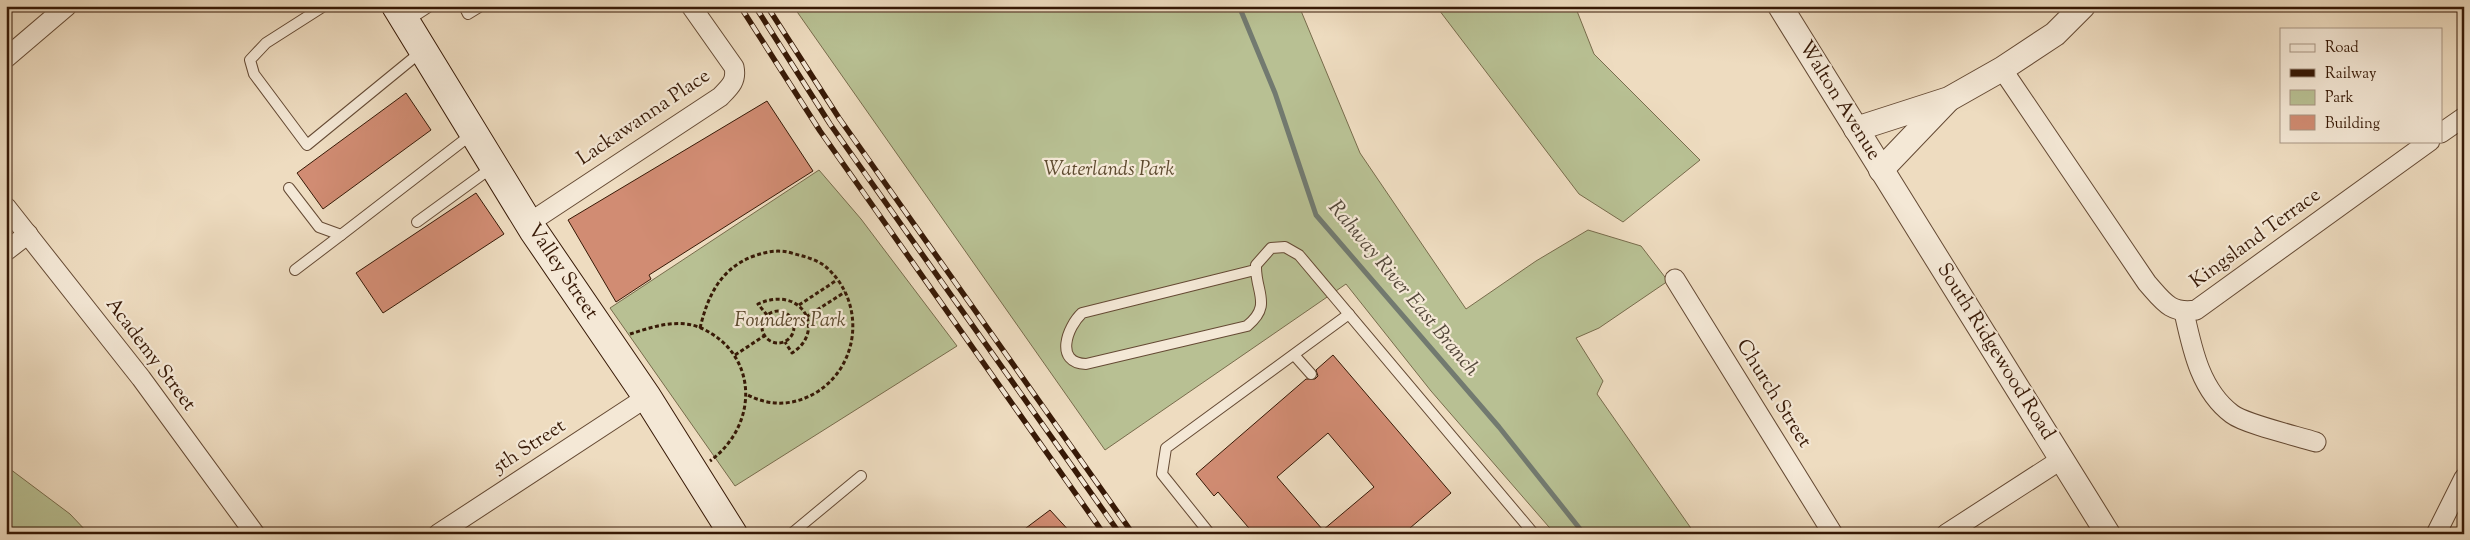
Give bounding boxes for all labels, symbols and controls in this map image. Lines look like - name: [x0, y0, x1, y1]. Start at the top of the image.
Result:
- legend: [2280, 28, 2442, 142]
- street label: Walton Avenue: [1791, 36, 1887, 166]
- text: Road: [2325, 38, 2359, 59]
- street label: Lackawanna Place: [572, 63, 716, 173]
- text: Railway: [2325, 64, 2377, 85]
- text: Park: [2325, 88, 2354, 109]
- text: Building: [2325, 114, 2380, 135]
- park label: Waterlands Park: [1044, 156, 1174, 185]
- street label: Kingsland Terrace: [2185, 182, 2327, 296]
- water label: Rahway River East Branch: [1320, 195, 1486, 383]
- street label: Valley Street: [519, 218, 605, 326]
- street label: South Ridgewood Road: [1929, 258, 2061, 446]
- street label: Academy Street: [98, 292, 202, 418]
- park label: Founders Park: [734, 307, 846, 336]
- street label: Church Street: [1728, 334, 1818, 454]
- street label: 5th Street: [487, 413, 572, 482]

